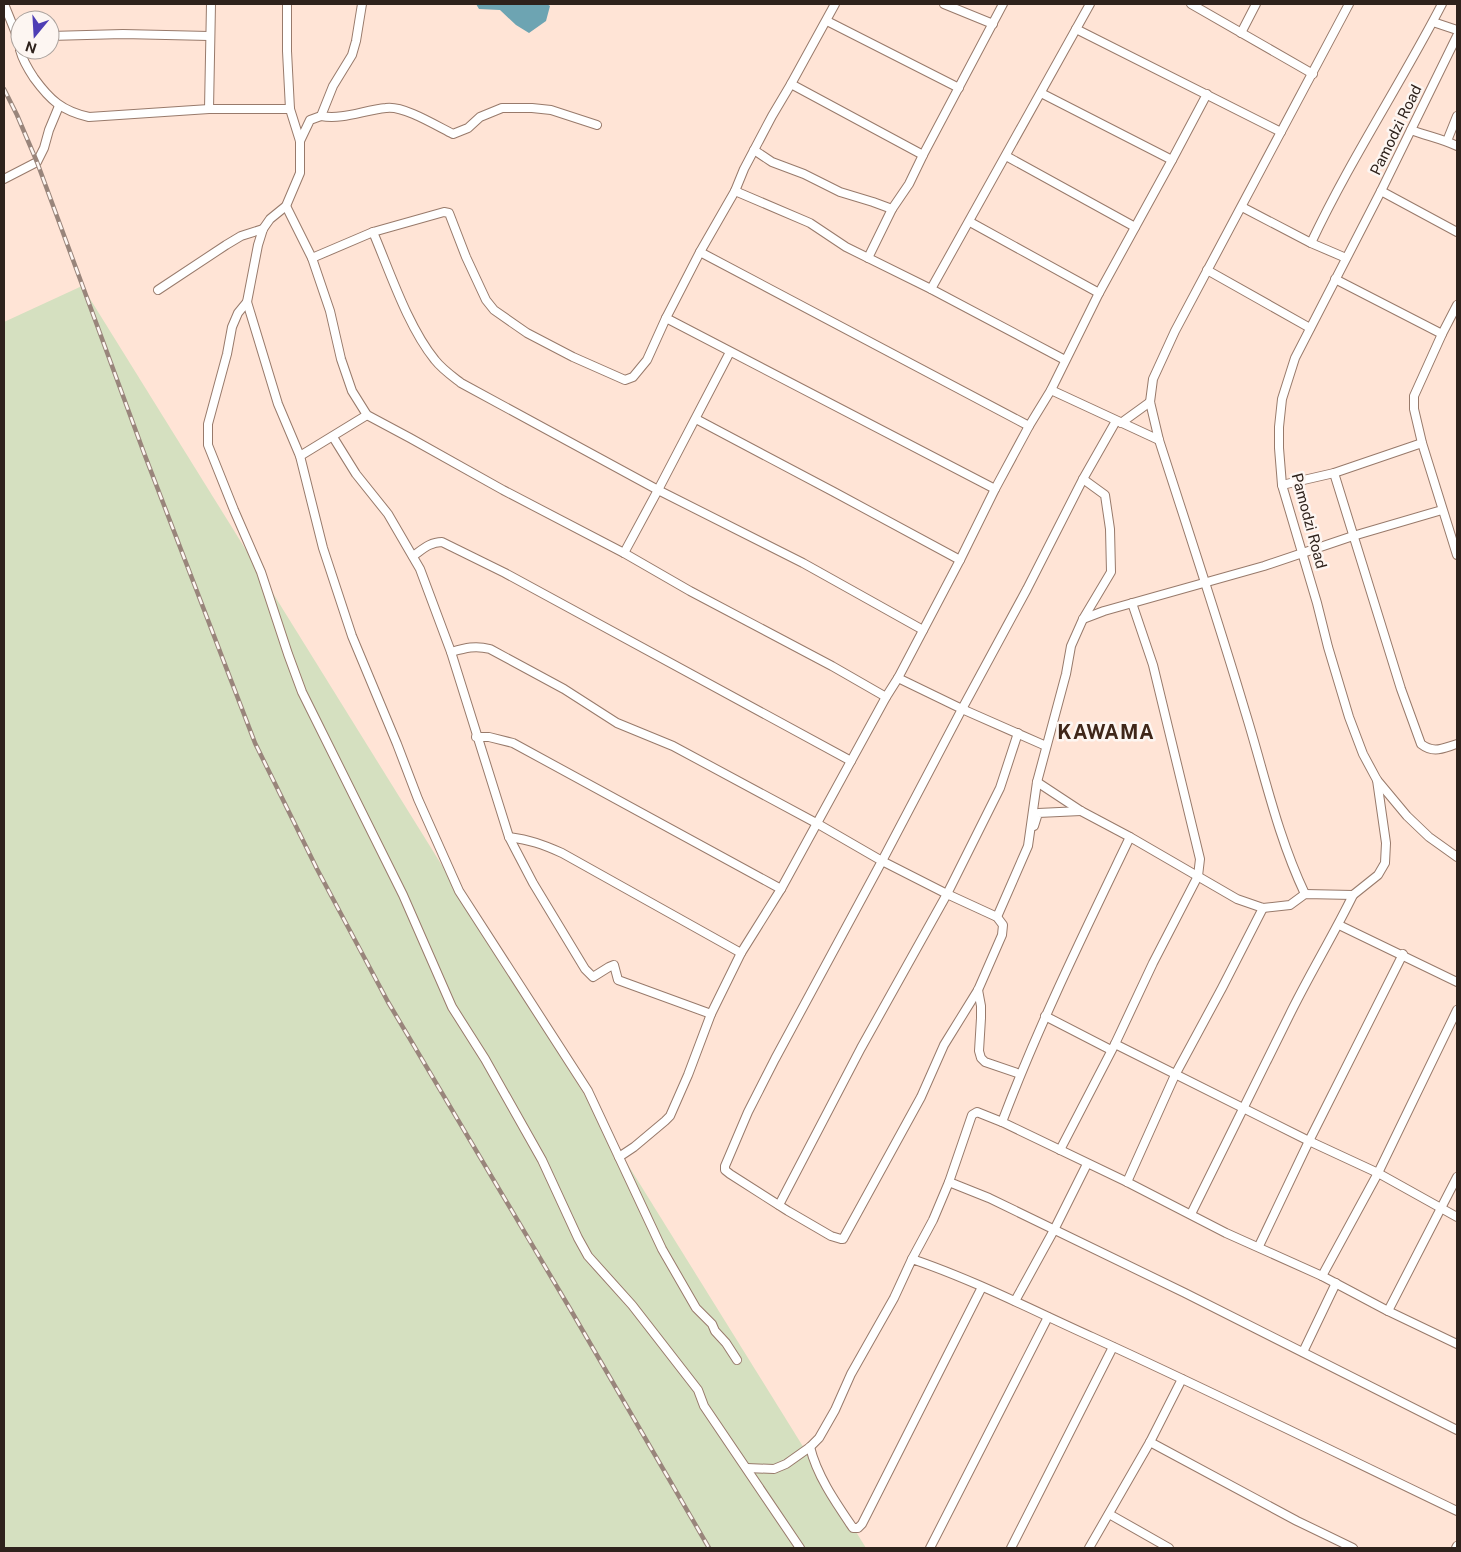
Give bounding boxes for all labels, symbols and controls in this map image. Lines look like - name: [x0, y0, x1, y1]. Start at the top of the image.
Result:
- north arrow: [10, 10, 60, 60]
- text: N: [23, 38, 39, 57]
- street label: Pamodzi Road: [1366, 82, 1425, 178]
- street label: Pamodzi Road: [1289, 471, 1330, 570]
- district label: KAWAMA: [1057, 720, 1155, 744]

